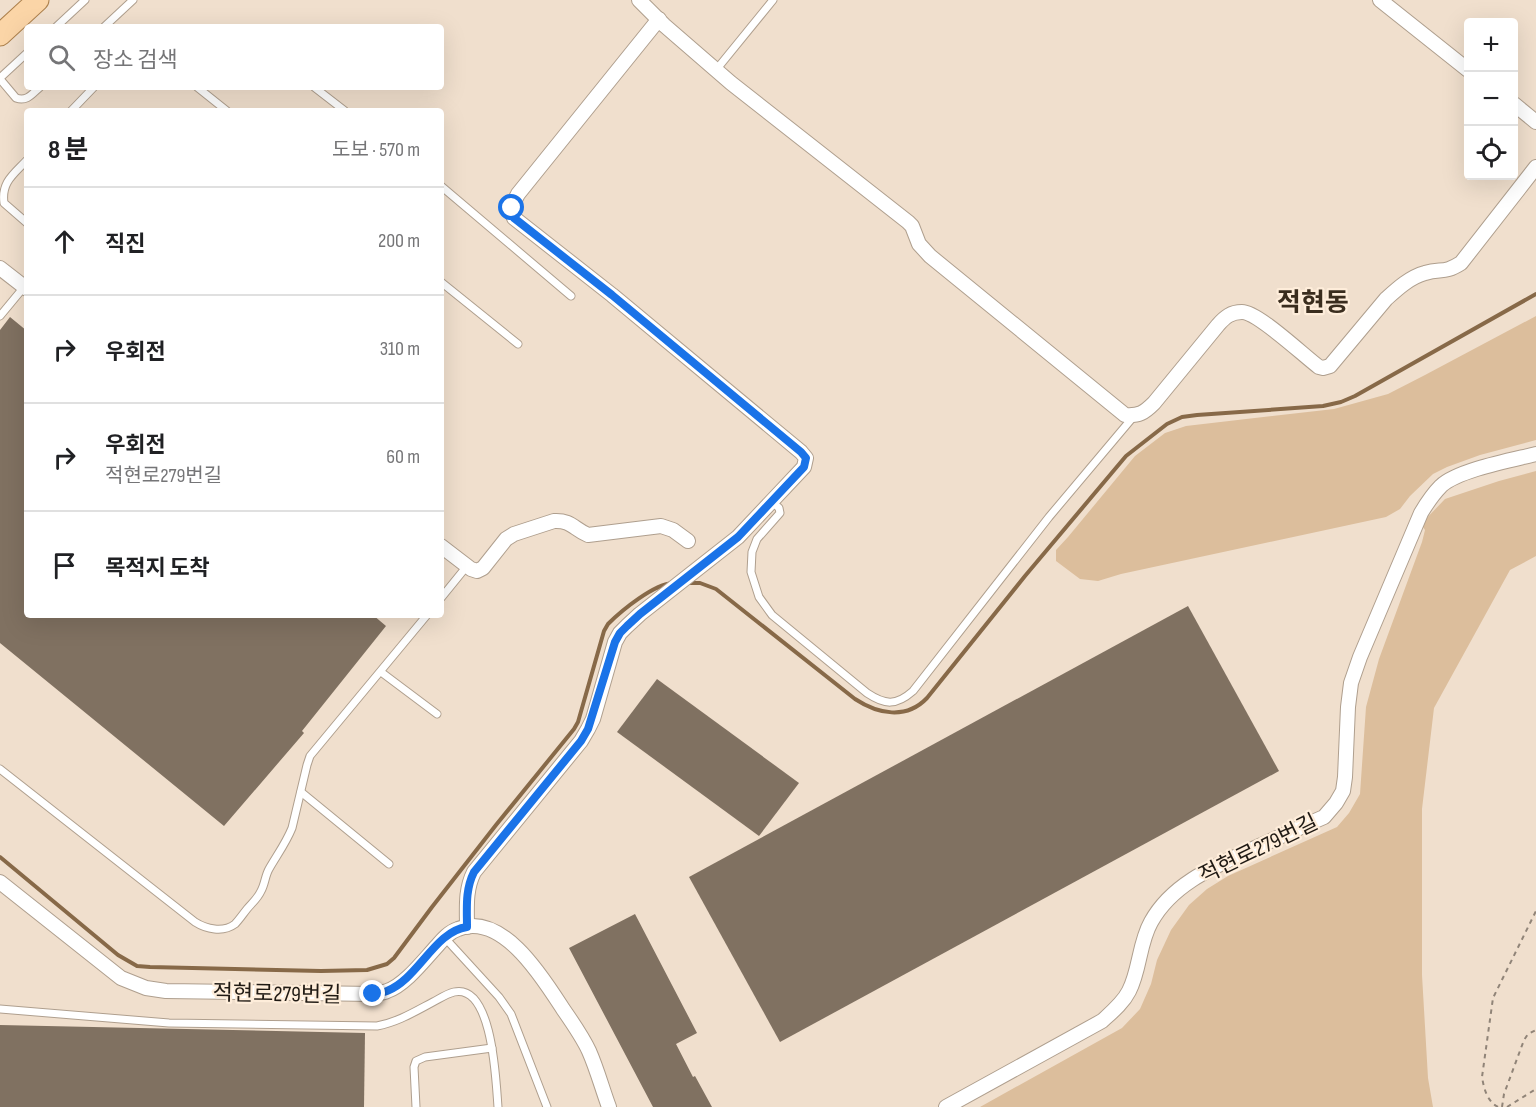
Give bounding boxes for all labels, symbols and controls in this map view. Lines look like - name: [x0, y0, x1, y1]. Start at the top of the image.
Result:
- map controls: [1464, 18, 1518, 180]
- button: +: [1464, 18, 1518, 72]
- search box: [24, 24, 444, 90]
- icon: search: [45, 41, 78, 74]
- text: 장소 검색: [93, 47, 177, 74]
- button: −: [1464, 72, 1518, 126]
- button: locate: [1464, 126, 1518, 180]
- text: 8 분: [48, 135, 88, 166]
- text: 도보 · 570 m: [332, 138, 420, 162]
- route start: [498, 194, 524, 220]
- icon: ahead: [48, 225, 81, 258]
- text: 200 m: [378, 229, 420, 253]
- text: 직진: [105, 231, 145, 258]
- district label: 적현동: [1277, 288, 1349, 319]
- icon: right: [48, 333, 81, 366]
- text: 310 m: [380, 337, 420, 361]
- text: 우회전: [105, 339, 166, 366]
- text: 우회전: [105, 432, 166, 459]
- icon: right: [48, 441, 81, 474]
- text: 60 m: [386, 445, 420, 469]
- text: 적현로279번길: [105, 464, 222, 488]
- icon: arrive: [48, 549, 81, 582]
- text: 목적지 도착: [105, 555, 210, 582]
- street label: 적현로279번길: [1195, 809, 1322, 890]
- street label: 적현로279번길: [212, 980, 342, 1009]
- route end: [359, 980, 385, 1006]

